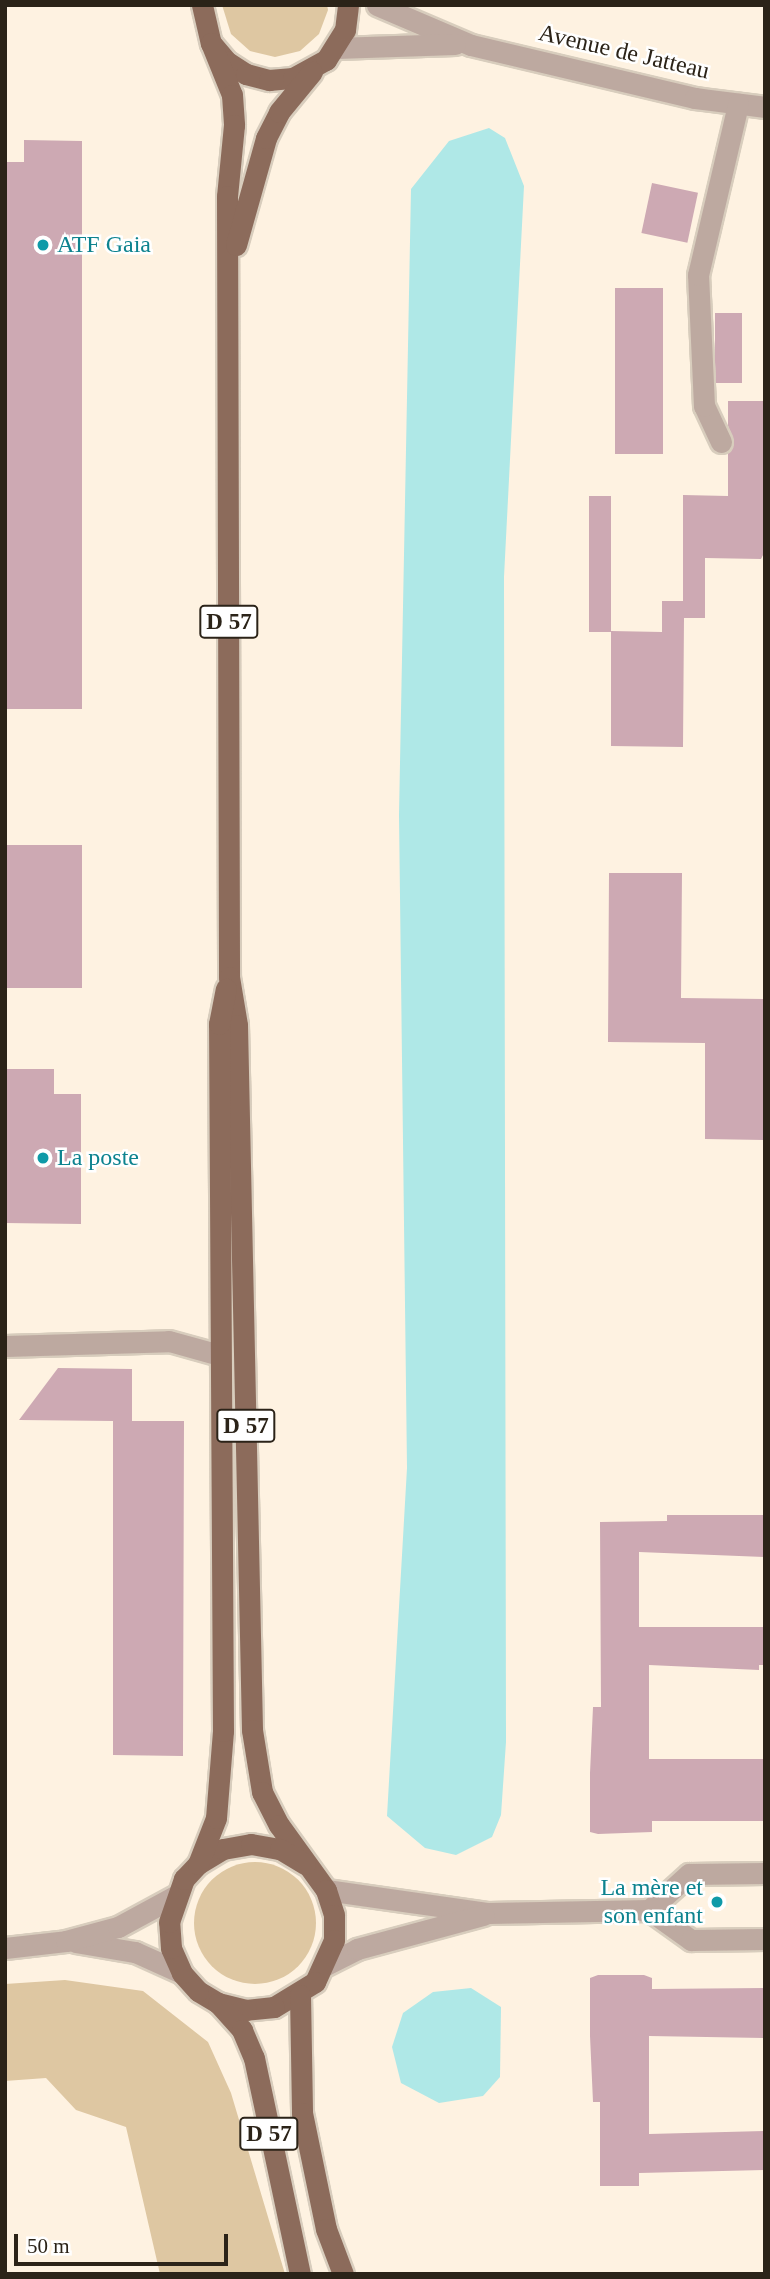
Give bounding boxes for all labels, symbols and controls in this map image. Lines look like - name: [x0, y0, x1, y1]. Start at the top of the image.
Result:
- street label: Avenue de Jatteau: [536, 18, 712, 86]
- place label: ATF Gaia: [57, 231, 151, 259]
- marker: ATF Gaia: [35, 237, 51, 253]
- road number: D 57: [199, 602, 259, 642]
- place label: La poste: [57, 1144, 139, 1172]
- marker: La poste: [35, 1150, 51, 1166]
- road number: D 57: [216, 1406, 276, 1446]
- place label: La mère et son enfant: [600, 1874, 703, 1930]
- marker: La mère et son enfant: [709, 1894, 725, 1910]
- road number: D 57: [239, 2114, 299, 2154]
- scale bar: [18, 2220, 231, 2264]
- text: 50 m: [27, 2234, 70, 2258]

